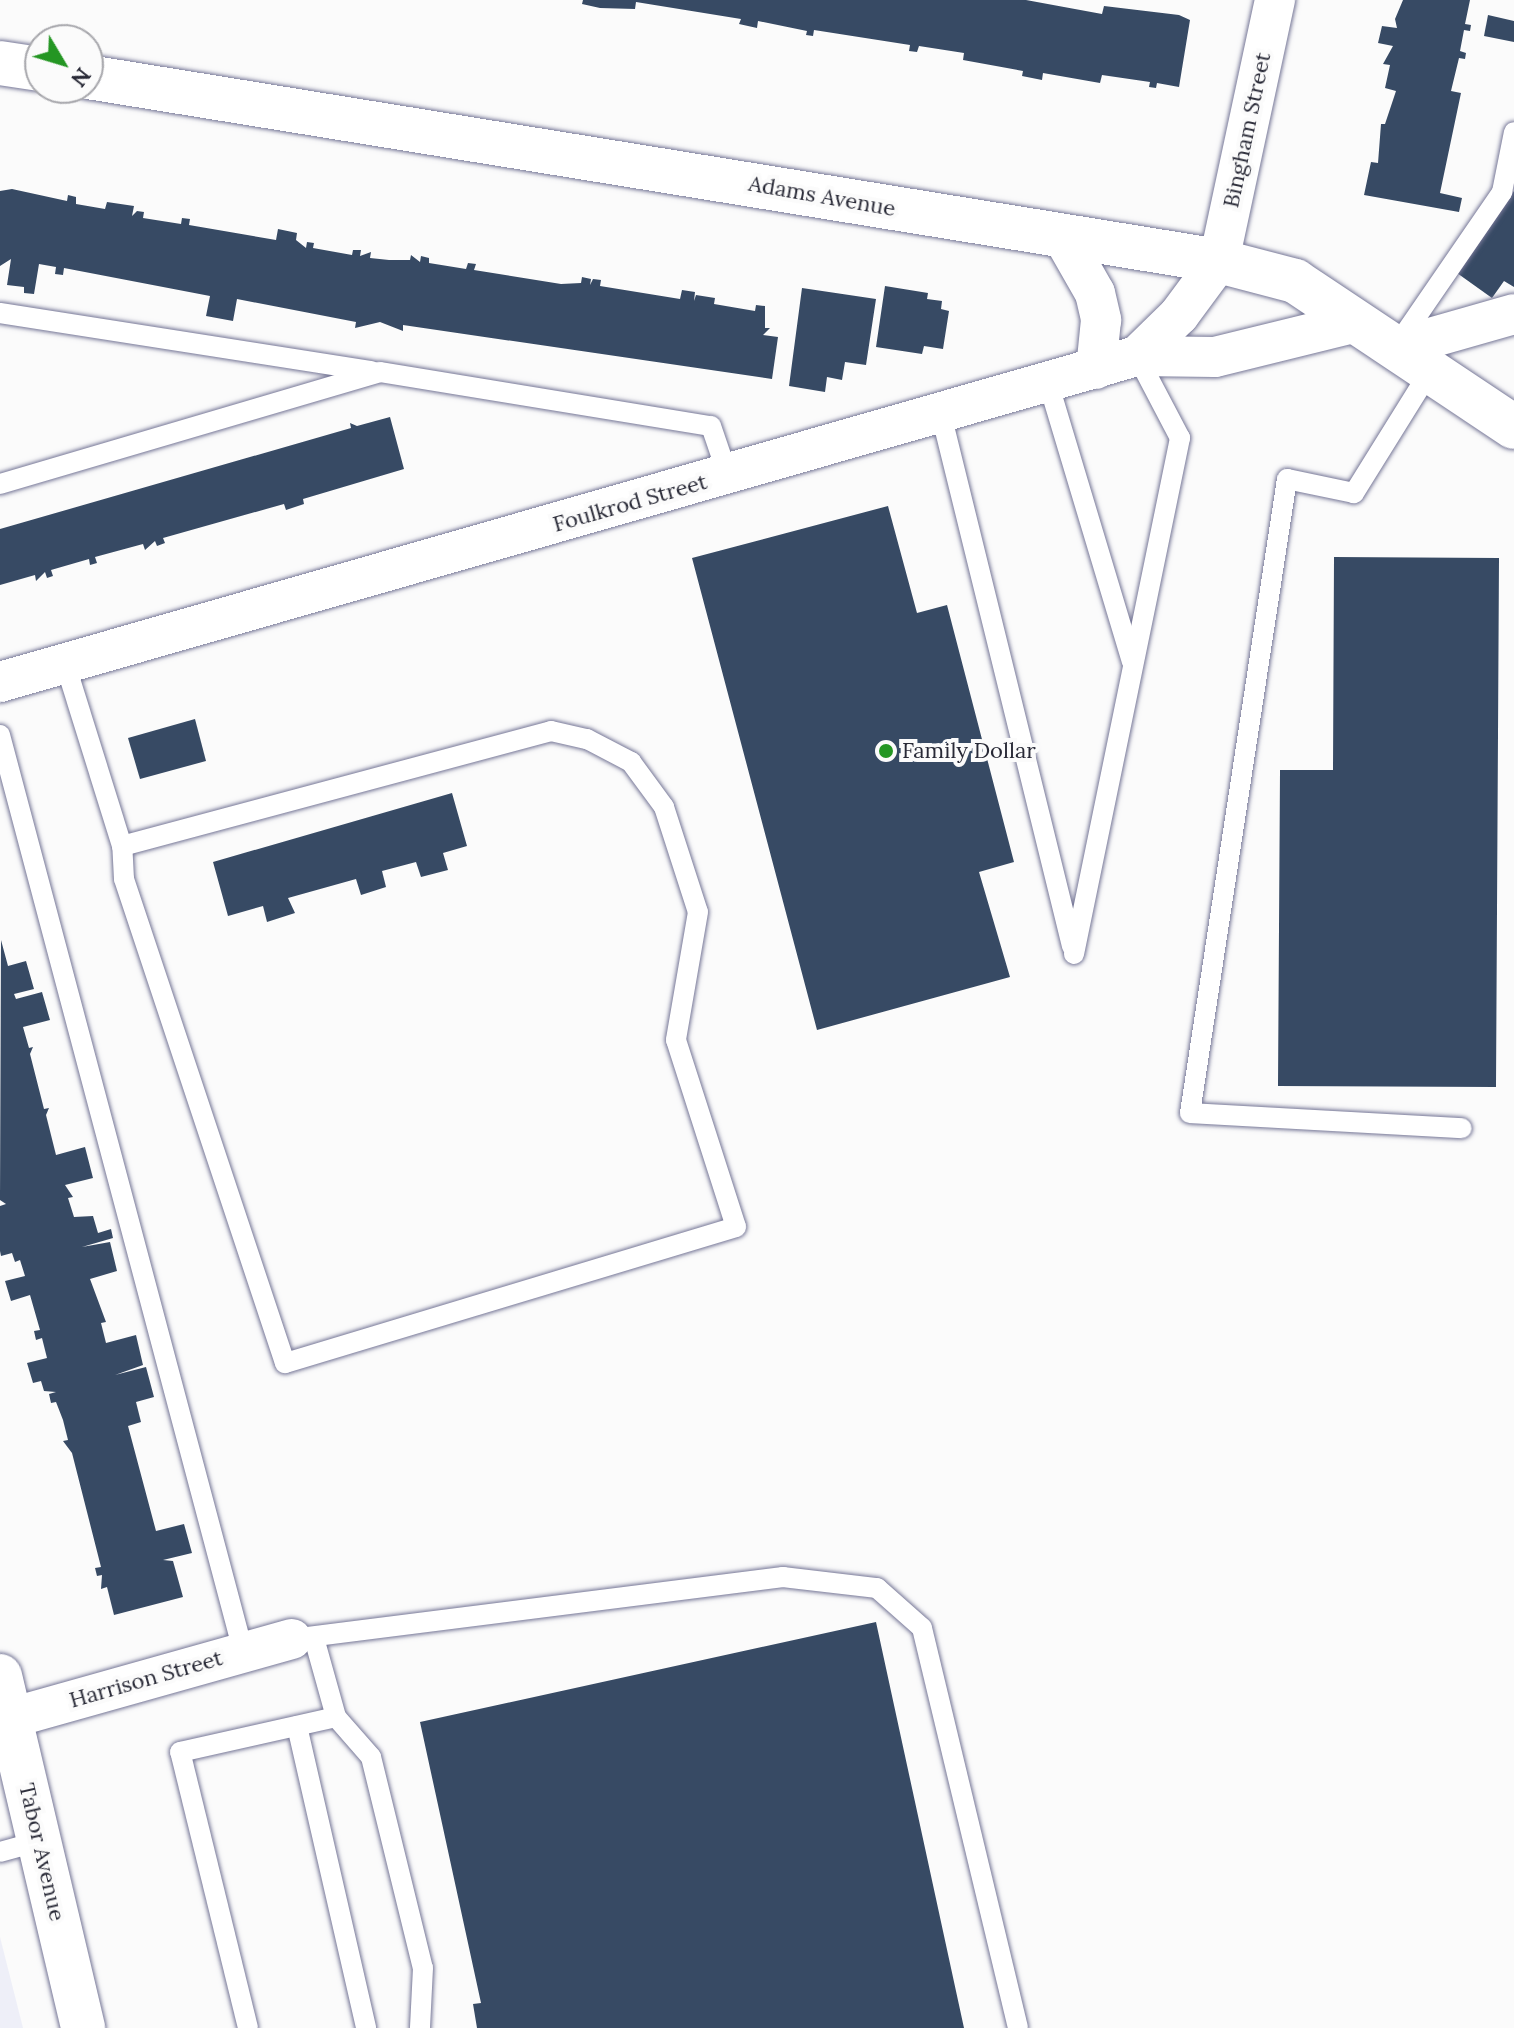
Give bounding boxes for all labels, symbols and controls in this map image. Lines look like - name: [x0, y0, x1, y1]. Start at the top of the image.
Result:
- north arrow: [24, 24, 104, 104]
- street label: Bingham Street: [1218, 50, 1276, 210]
- text: N: [65, 62, 98, 93]
- street label: Adams Avenue: [747, 170, 897, 222]
- street label: Foulkrod Street: [550, 468, 710, 538]
- place label: Family Dollar: [902, 738, 1036, 764]
- marker: Family Dollar: [877, 742, 895, 760]
- street label: Harrison Street: [66, 1645, 226, 1713]
- street label: Tabor Avenue: [13, 1781, 71, 1923]

